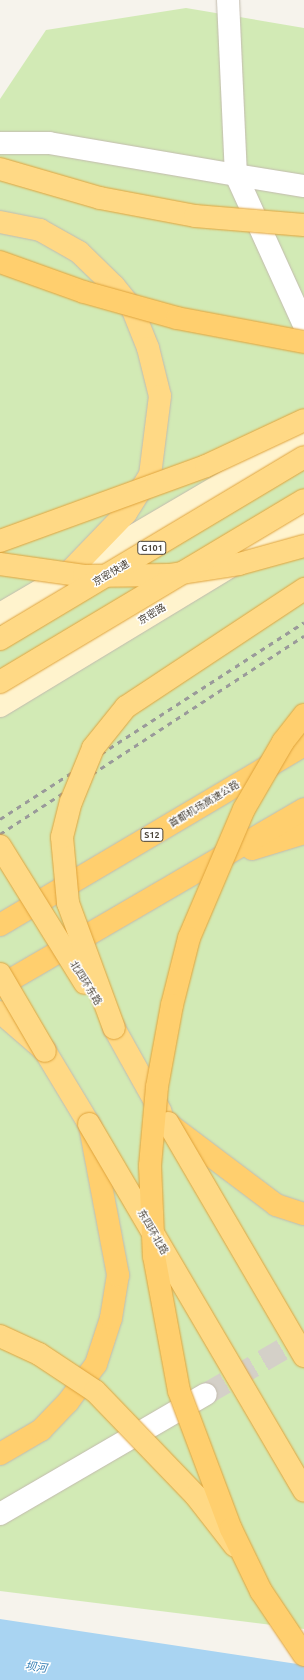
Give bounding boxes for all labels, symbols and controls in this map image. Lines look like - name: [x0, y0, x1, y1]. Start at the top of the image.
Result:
- road number: G101: [137, 541, 167, 555]
- street label: 京密快速: [91, 558, 131, 588]
- street label: 京密路: [136, 601, 168, 627]
- street label: 首都机场高速公路: [167, 778, 241, 830]
- road number: S12: [140, 828, 164, 842]
- street label: 北四环东路: [68, 959, 104, 1007]
- street label: 东四环北路: [135, 1207, 171, 1257]
- water label: 坝河: [24, 1659, 48, 1675]

